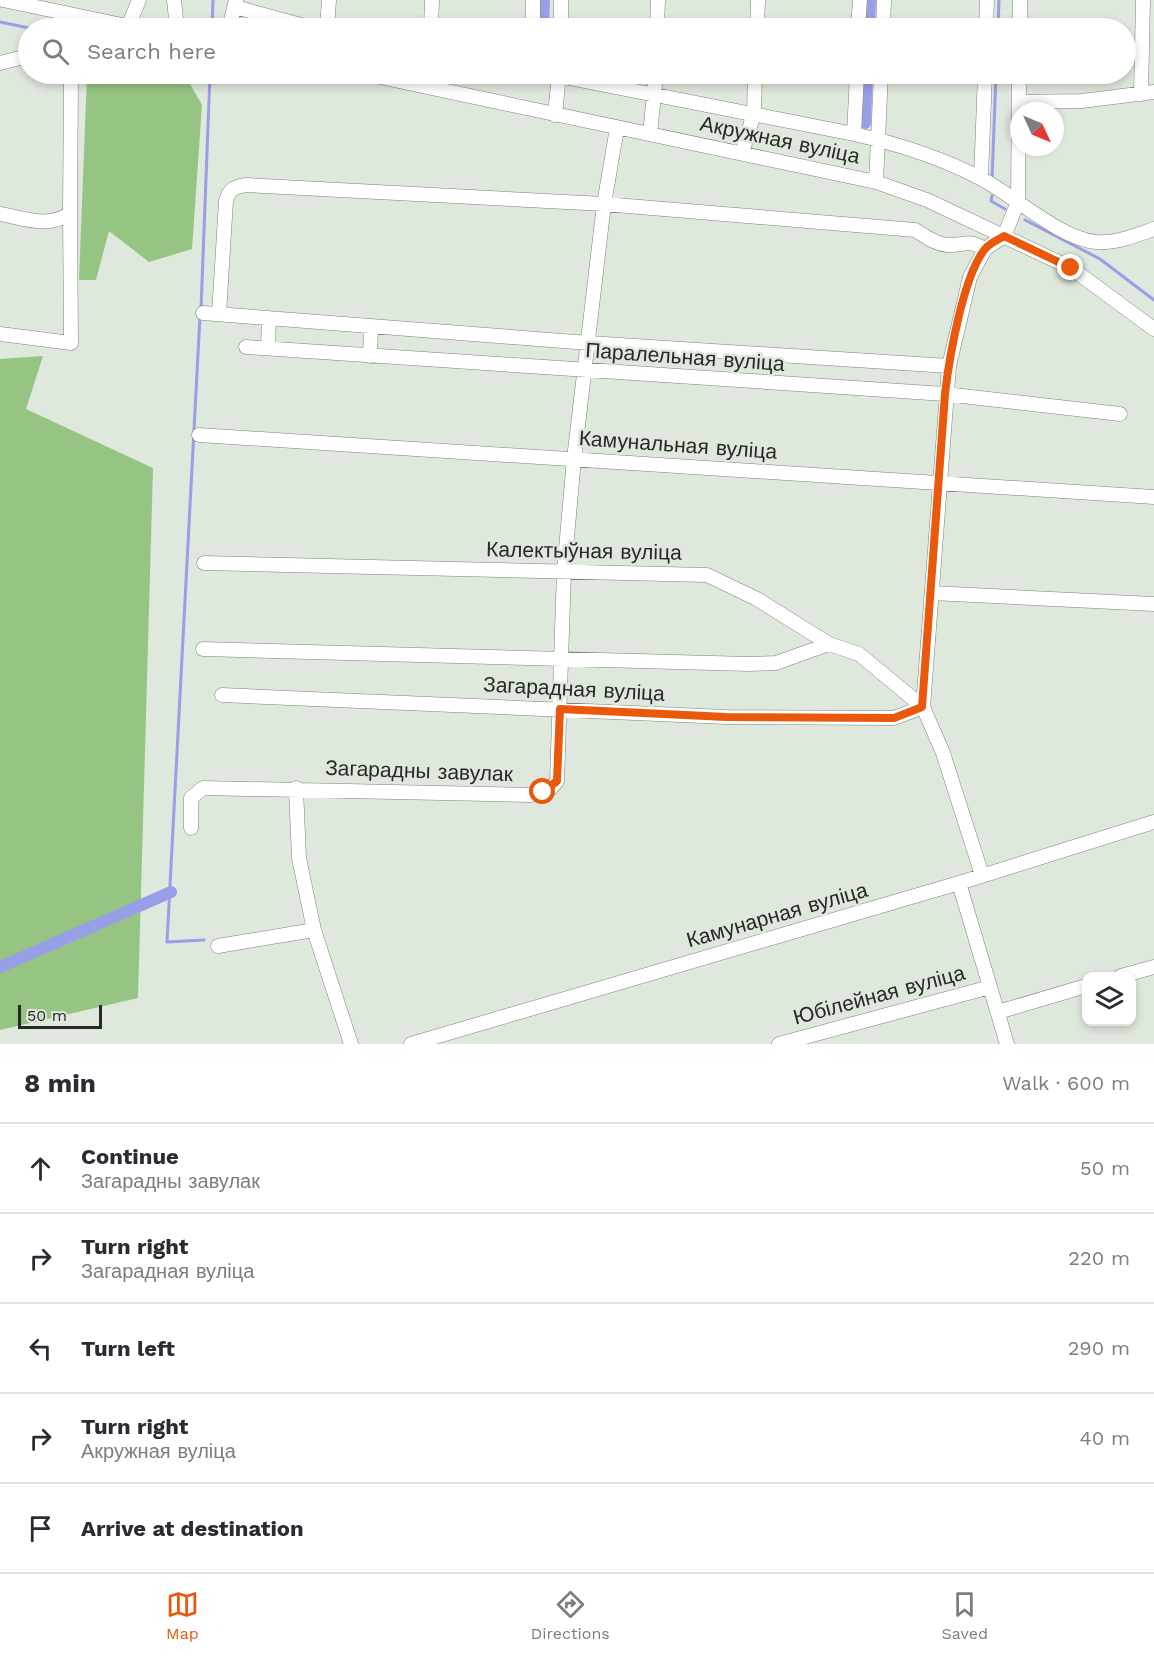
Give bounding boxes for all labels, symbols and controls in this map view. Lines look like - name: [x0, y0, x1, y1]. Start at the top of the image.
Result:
- search box: [18, 18, 1136, 84]
- icon: search: [39, 35, 72, 68]
- text: Search here: [87, 39, 216, 64]
- north arrow: [1010, 102, 1064, 156]
- street label: Акружная вуліца: [698, 110, 863, 169]
- route end: [1057, 254, 1083, 280]
- street label: Паралельная вуліца: [585, 337, 786, 376]
- street label: Камунальная вуліца: [578, 425, 778, 464]
- street label: Калектыўная вуліца: [486, 536, 682, 565]
- street label: Загарадная вуліца: [482, 671, 666, 706]
- street label: Загарадны завулак: [325, 755, 514, 786]
- route start: [529, 778, 555, 804]
- street label: Камунарная вуліца: [683, 877, 871, 952]
- street label: Юбілейная вуліца: [790, 959, 968, 1029]
- map controls: [1082, 972, 1136, 1026]
- button: layers: [1082, 972, 1136, 1026]
- scale bar: [18, 1002, 102, 1030]
- text: 50 m: [27, 1006, 67, 1025]
- text: 8 min: [24, 1068, 96, 1098]
- text: Walk · 600 m: [1002, 1071, 1130, 1095]
- text: Continue: [81, 1144, 179, 1169]
- icon: ahead: [24, 1152, 57, 1185]
- text: 50 m: [1080, 1156, 1130, 1180]
- text: Загарадны завулак: [81, 1169, 260, 1193]
- text: Turn right: [81, 1234, 188, 1259]
- icon: right: [24, 1242, 57, 1275]
- text: 220 m: [1068, 1246, 1130, 1270]
- text: Загарадная вуліца: [81, 1259, 254, 1283]
- icon: left: [24, 1332, 57, 1365]
- text: Turn left: [81, 1336, 175, 1361]
- text: 290 m: [1068, 1336, 1130, 1360]
- text: Turn right: [81, 1414, 188, 1439]
- icon: right: [24, 1422, 57, 1455]
- text: 40 m: [1079, 1426, 1130, 1450]
- text: Акружная вуліца: [81, 1439, 236, 1463]
- icon: arrive: [24, 1512, 57, 1545]
- text: Arrive at destination: [81, 1516, 304, 1541]
- tab: Map: [166, 1588, 199, 1643]
- tab: Directions: [531, 1588, 610, 1643]
- tab: Saved: [942, 1588, 988, 1643]

